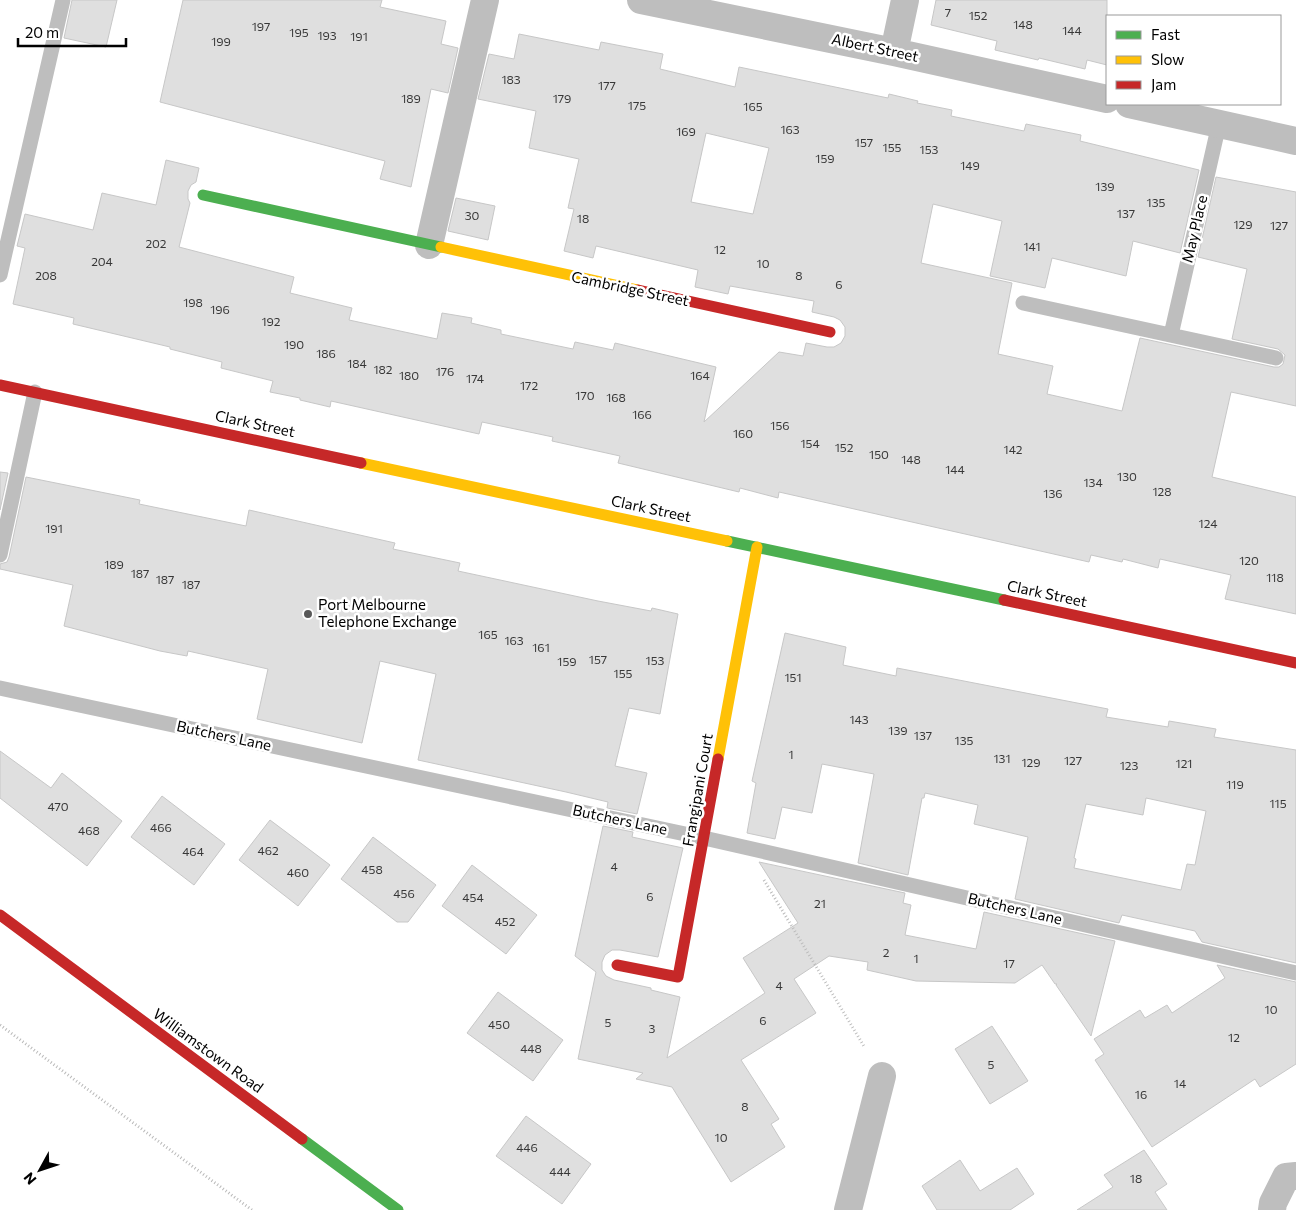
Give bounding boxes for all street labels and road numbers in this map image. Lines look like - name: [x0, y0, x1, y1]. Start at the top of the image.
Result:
- street label: Albert Street: [830, 29, 920, 65]
- street label: May Place: [1178, 193, 1211, 264]
- street label: Cambridge Street: [570, 267, 691, 309]
- street label: Clark Street: [214, 406, 297, 440]
- street label: Clark Street: [610, 491, 693, 525]
- street label: Clark Street: [1006, 576, 1089, 610]
- street label: Butchers Lane: [175, 716, 273, 754]
- street label: Frangipani Court: [678, 732, 716, 848]
- street label: Butchers Lane: [571, 800, 669, 838]
- street label: Butchers Lane: [966, 888, 1064, 928]
- street label: Williamstown Road: [150, 1004, 267, 1096]

